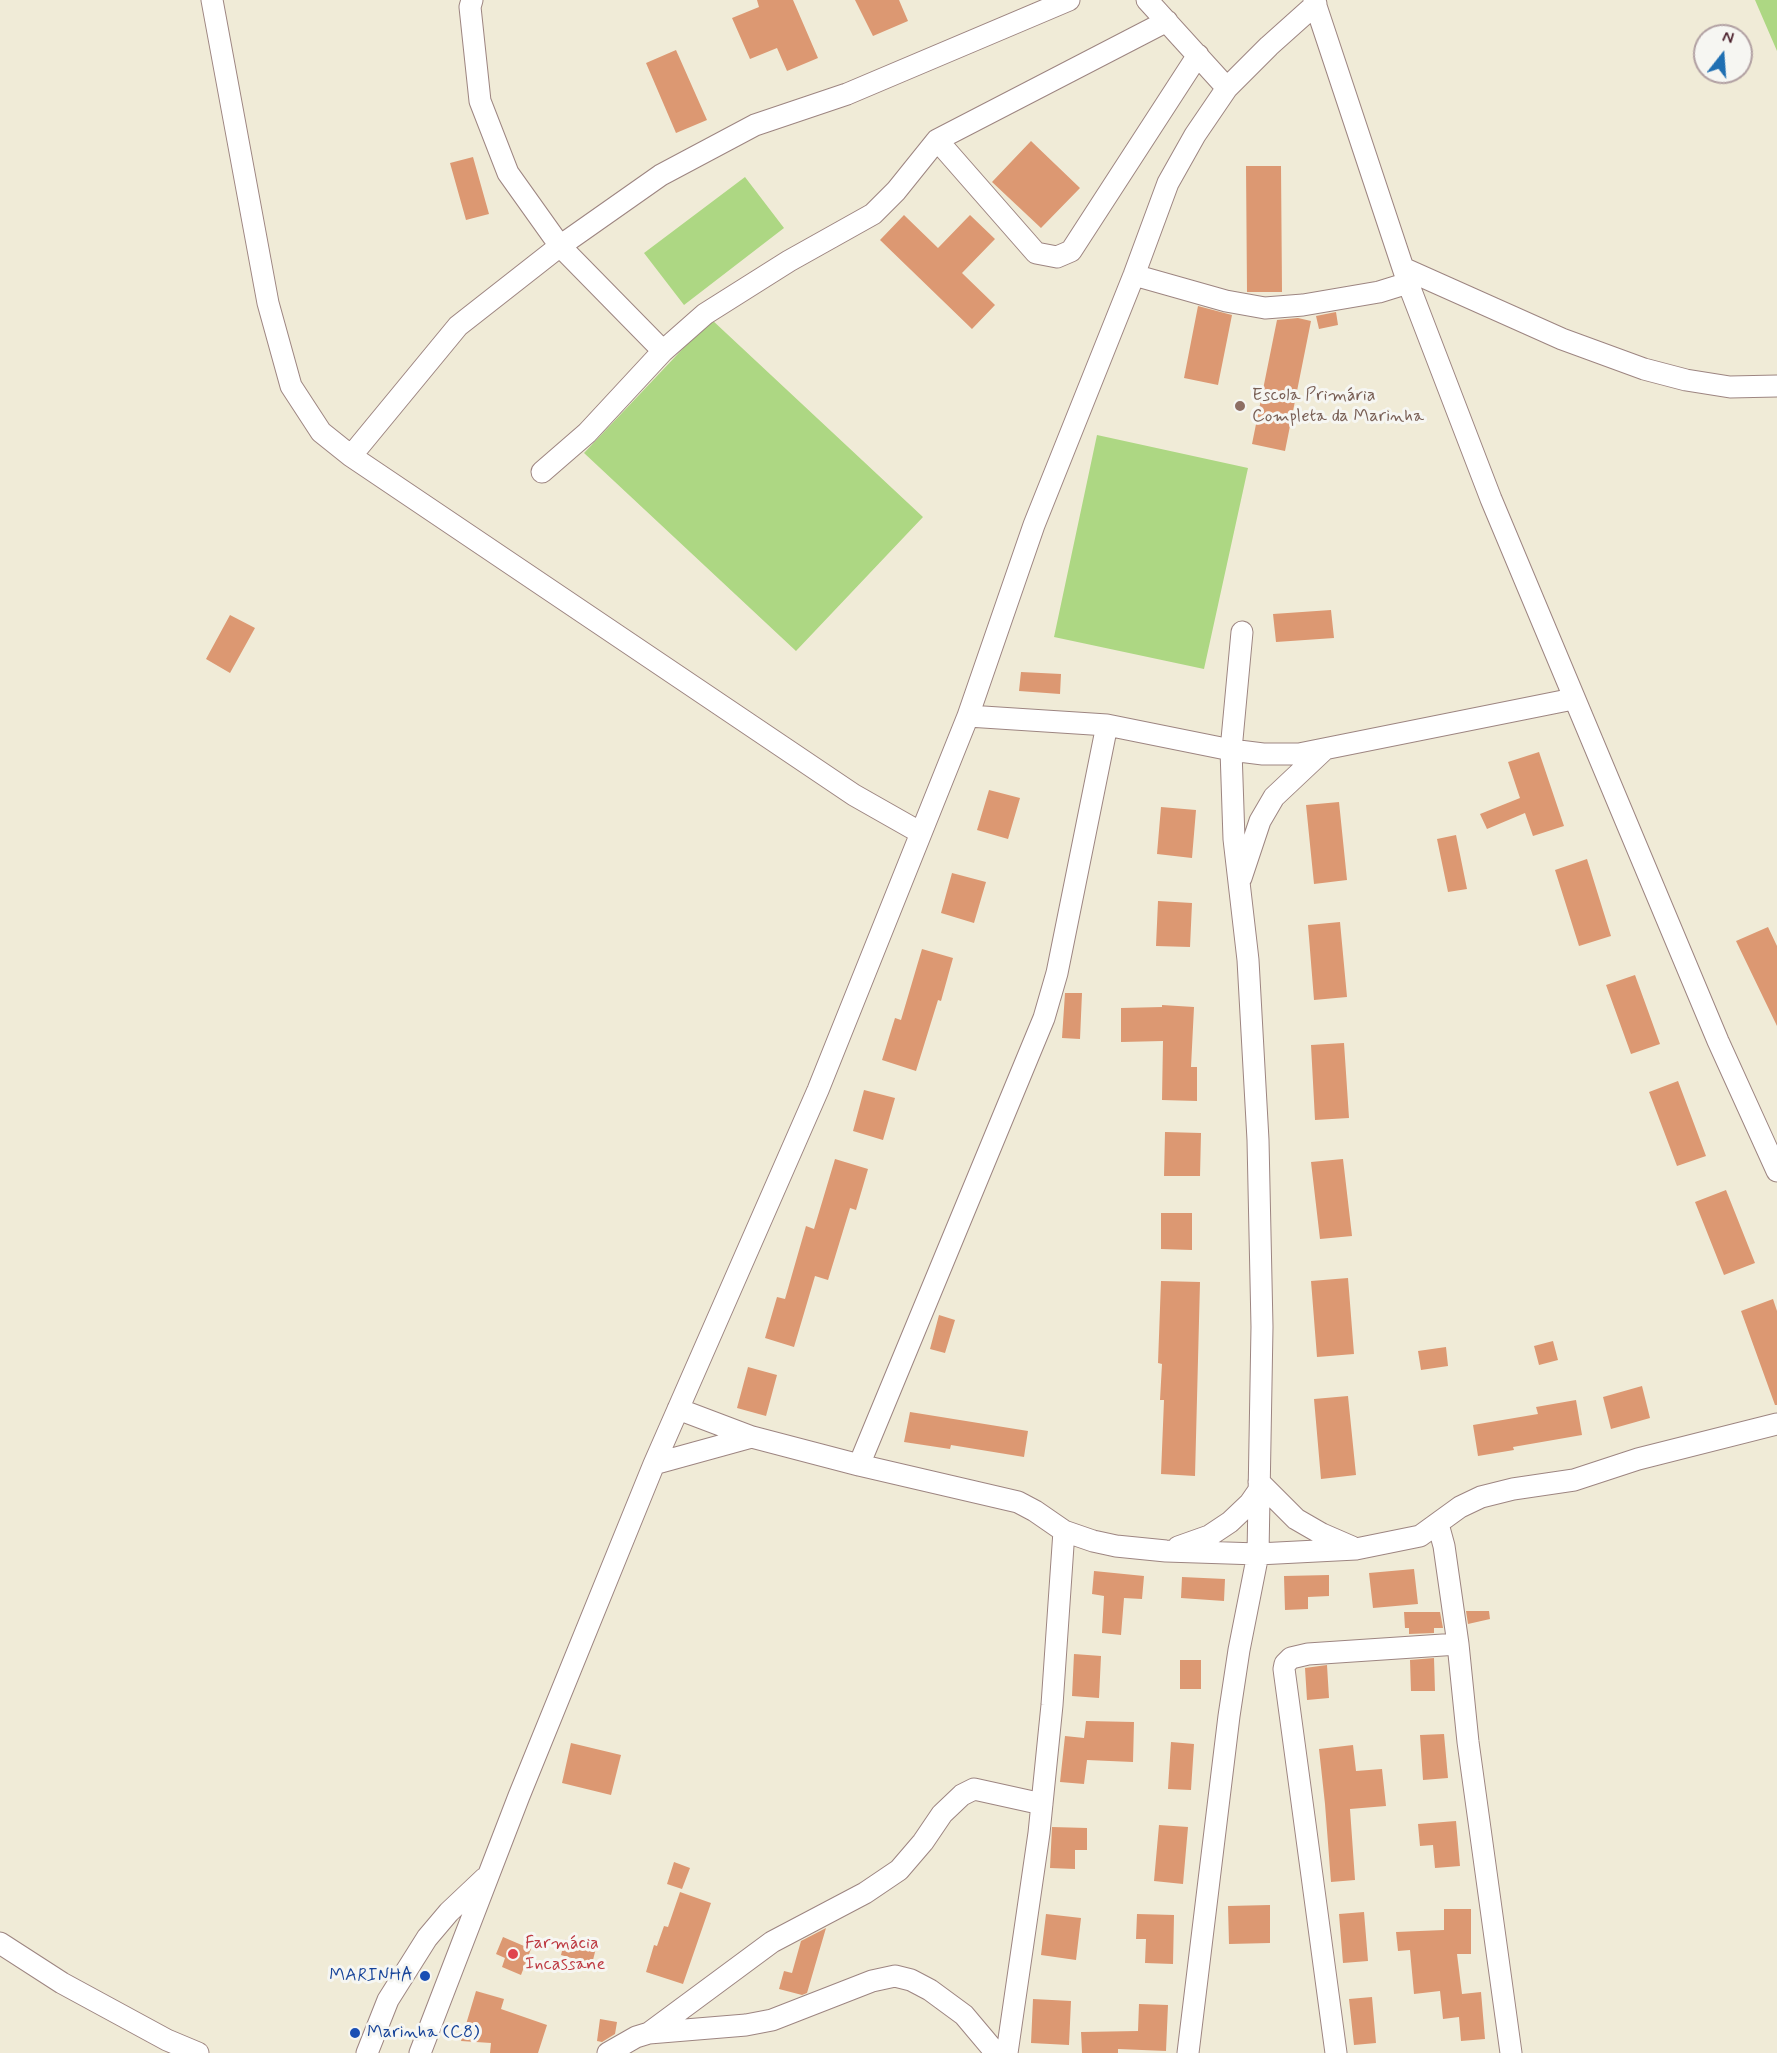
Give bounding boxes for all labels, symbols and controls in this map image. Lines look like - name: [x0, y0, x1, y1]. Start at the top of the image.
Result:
- north arrow: [1693, 24, 1753, 84]
- text: N: [1720, 27, 1736, 50]
- place label: Escola Primária Completa da Marinha: [1252, 385, 1424, 428]
- marker: Escola Primária Completa da Marinha: [1233, 399, 1247, 413]
- place label: Farmácia Incassane: [525, 1933, 605, 1976]
- marker: Farmácia Incassane: [506, 1947, 520, 1961]
- place label: MARINHA: [329, 1965, 413, 1987]
- marker: MARINHA: [418, 1969, 432, 1983]
- place label: Marinha (C8): [367, 2022, 479, 2044]
- marker: Marinha (C8): [348, 2026, 362, 2040]

